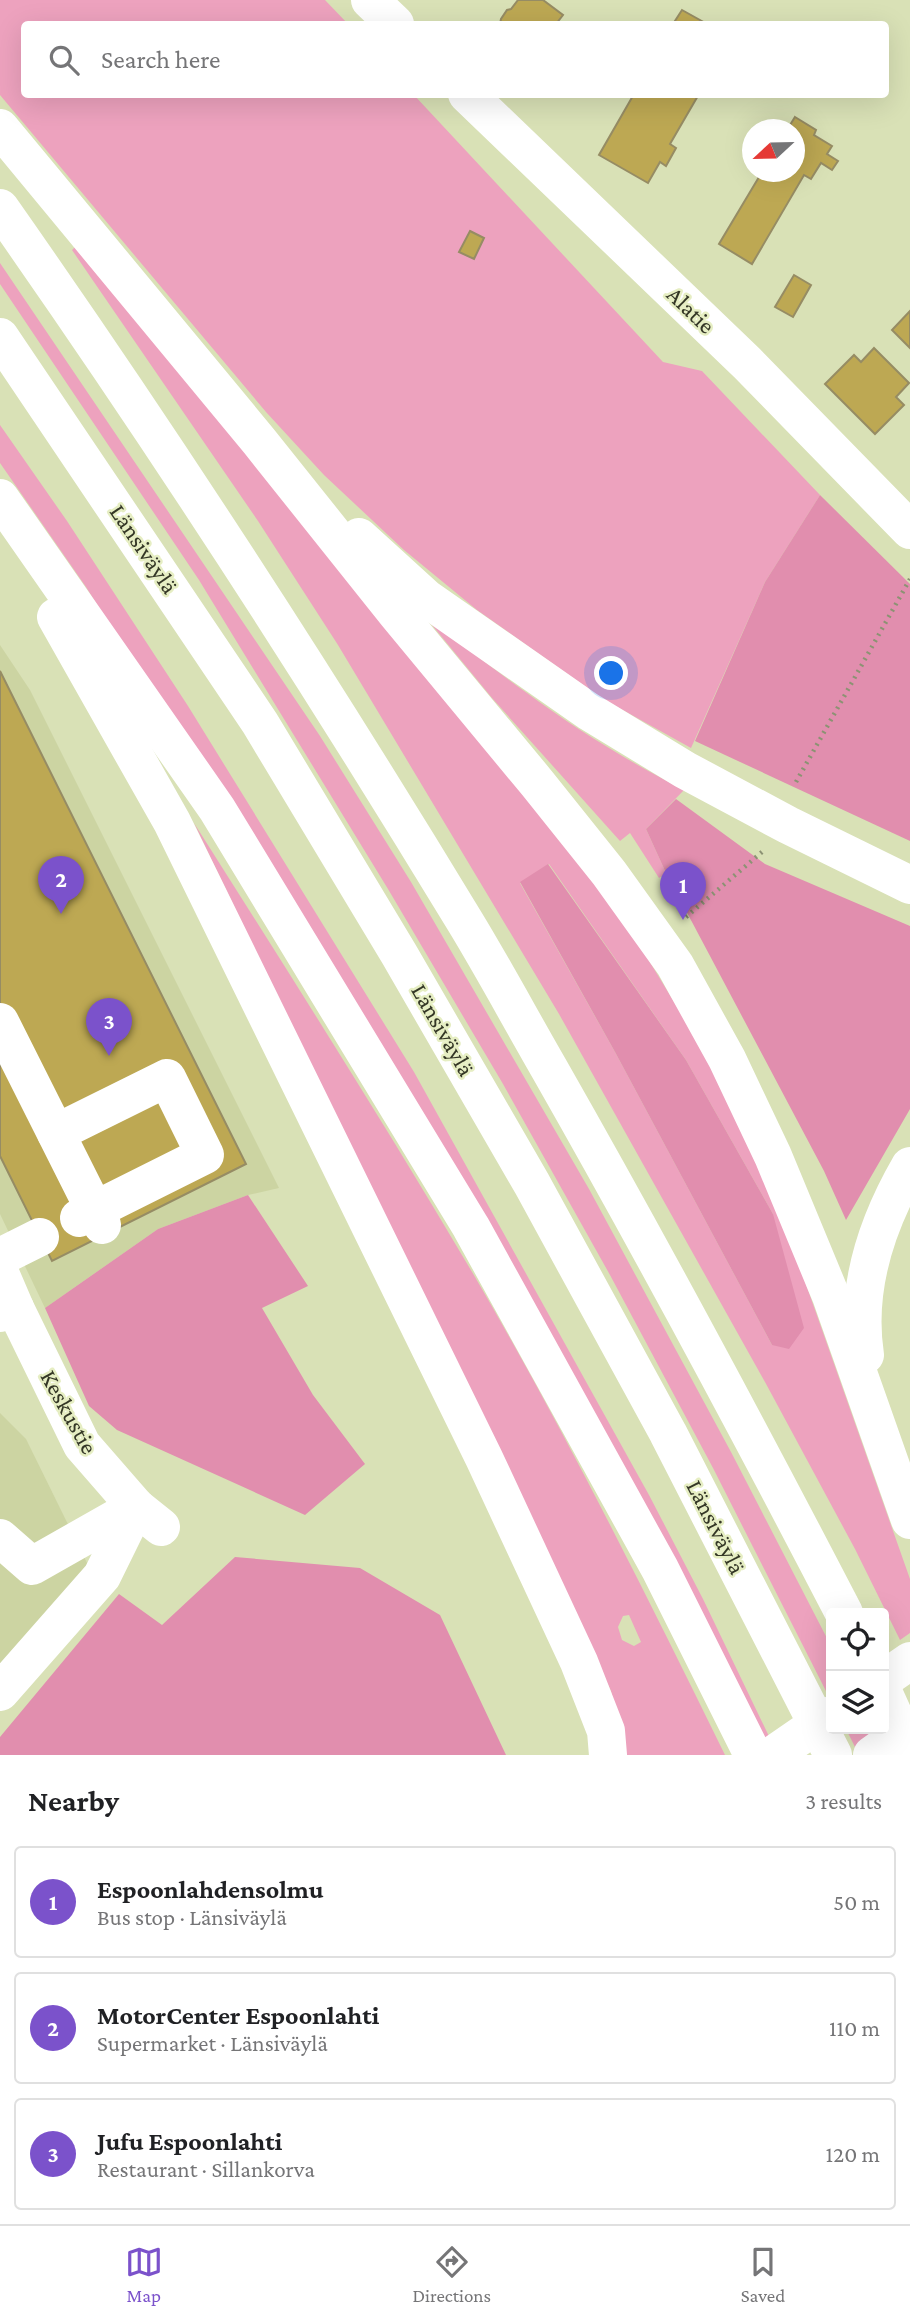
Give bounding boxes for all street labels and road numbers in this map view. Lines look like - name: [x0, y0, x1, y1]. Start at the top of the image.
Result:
- street label: Alatie: [662, 281, 721, 339]
- street label: Länsiväylä: [105, 499, 184, 599]
- street label: Länsiväylä: [406, 979, 481, 1081]
- street label: Keskustie: [35, 1365, 103, 1458]
- street label: Länsiväylä: [681, 1475, 752, 1578]

